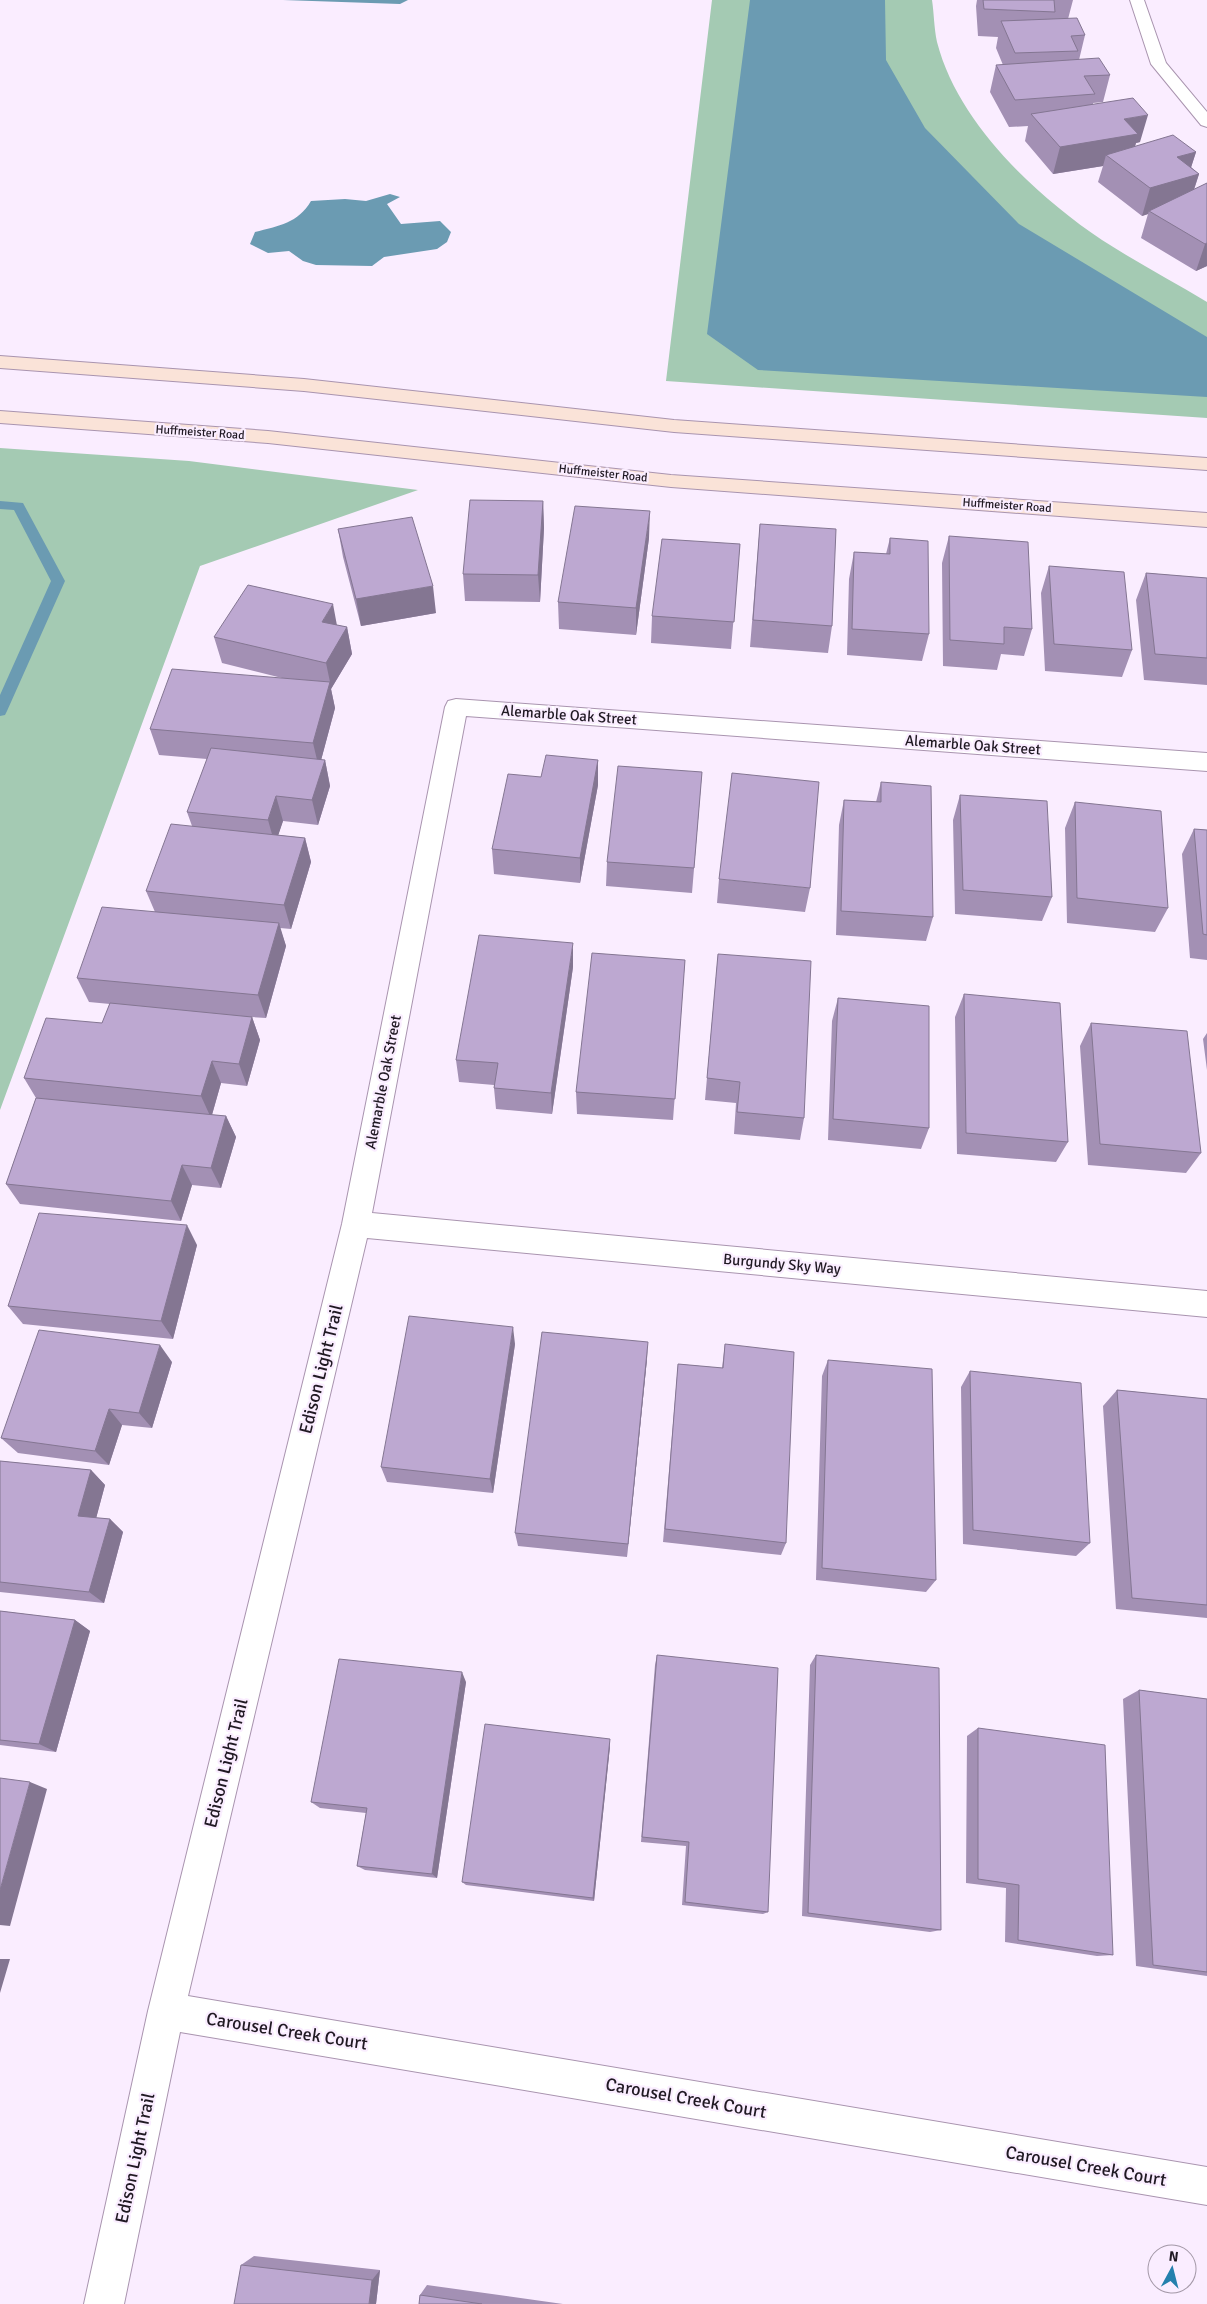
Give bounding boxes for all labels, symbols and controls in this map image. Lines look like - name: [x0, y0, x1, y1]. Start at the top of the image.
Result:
- street label: Huffmeister Road: [155, 422, 245, 443]
- street label: Huffmeister Road: [558, 461, 648, 486]
- street label: Huffmeister Road: [962, 495, 1052, 516]
- street label: Alemarble Oak Street: [501, 701, 637, 729]
- street label: Alemarble Oak Street: [905, 731, 1041, 759]
- street label: Alemarble Oak Street: [361, 1014, 405, 1150]
- street label: Burgundy Sky Way: [722, 1250, 842, 1278]
- street label: Edison Light Trail: [294, 1302, 348, 1436]
- street label: Edison Light Trail: [199, 1696, 253, 1830]
- street label: Carousel Creek Court: [205, 2007, 369, 2055]
- street label: Carousel Creek Court: [604, 2073, 768, 2123]
- street label: Edison Light Trail: [110, 2091, 160, 2225]
- street label: Carousel Creek Court: [1004, 2141, 1168, 2191]
- north arrow: [1147, 2244, 1197, 2294]
- text: N: [1168, 2248, 1179, 2266]

